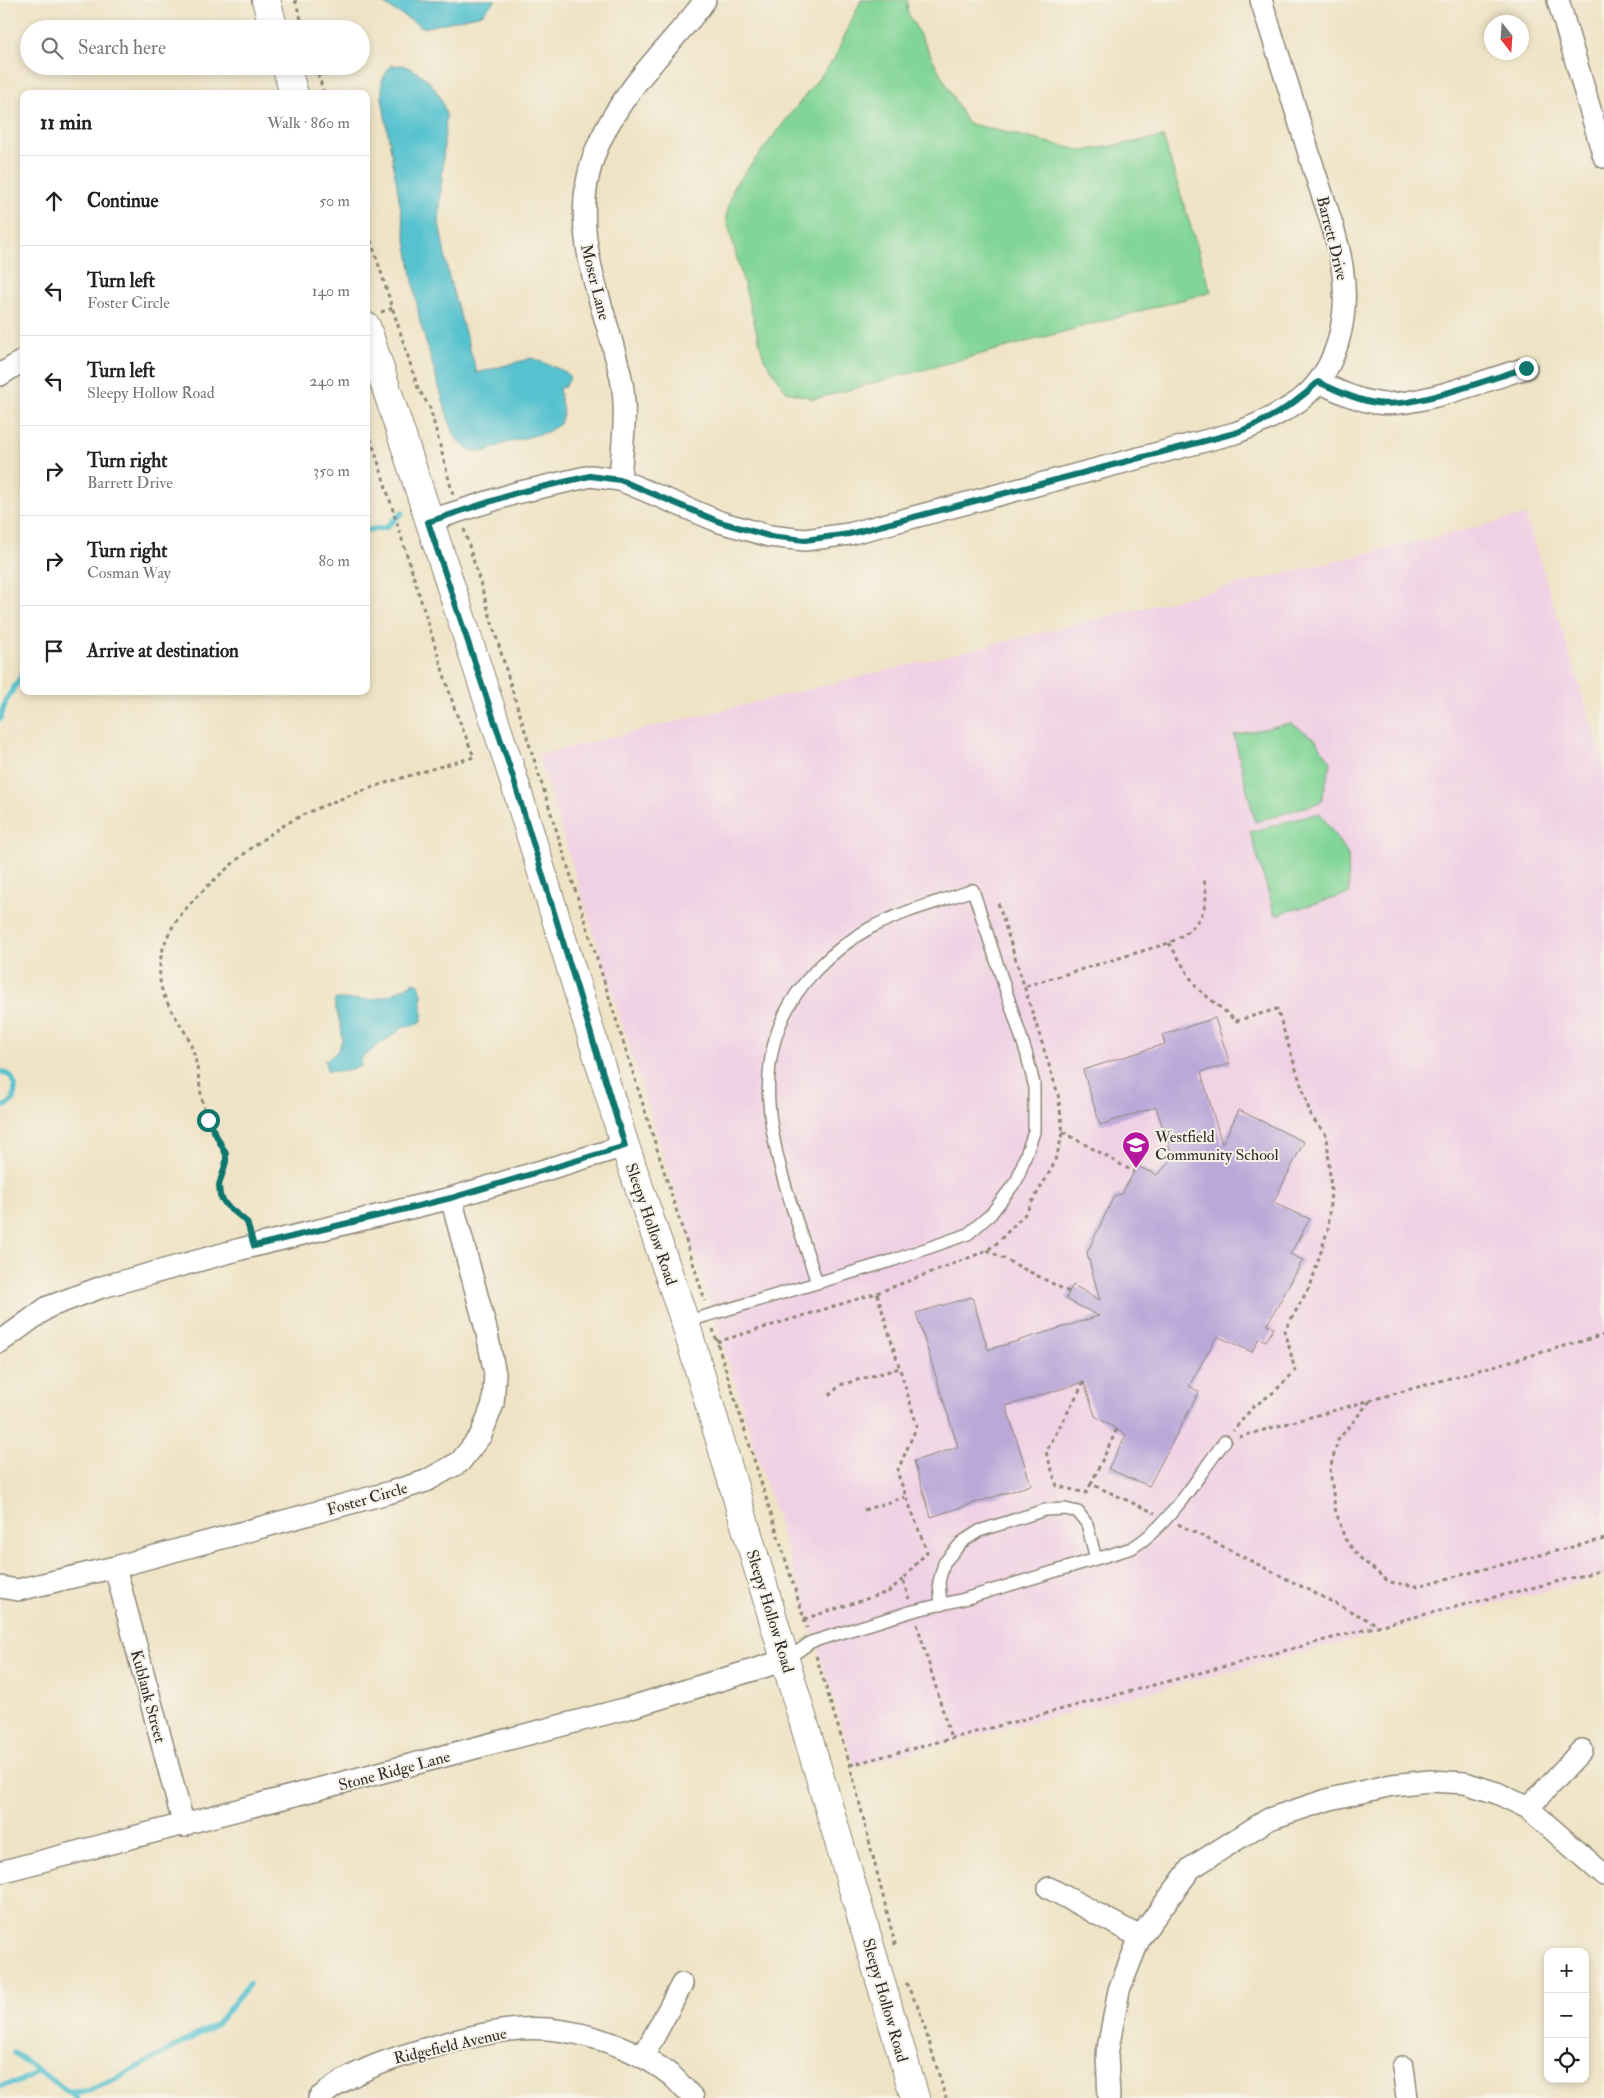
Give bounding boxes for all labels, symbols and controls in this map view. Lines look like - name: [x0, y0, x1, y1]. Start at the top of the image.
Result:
- north arrow: [1484, 15, 1529, 60]
- search box: [20, 20, 370, 75]
- icon: search: [38, 34, 66, 62]
- text: Search here: [78, 36, 166, 60]
- text: 11 min: [40, 109, 92, 136]
- text: Walk · 860 m: [267, 113, 350, 133]
- icon: ahead: [40, 187, 68, 215]
- text: Continue: [87, 189, 158, 213]
- text: 50 m: [319, 191, 350, 211]
- street label: Barrett Drive: [1312, 194, 1352, 283]
- street label: Moser Lane: [576, 242, 614, 323]
- text: Turn left: [87, 269, 155, 293]
- icon: left: [40, 277, 68, 305]
- text: 140 m: [312, 281, 350, 301]
- text: Foster Circle: [87, 293, 170, 313]
- route end: [1515, 357, 1538, 380]
- text: Turn left: [87, 359, 155, 383]
- icon: left: [40, 367, 68, 395]
- text: 240 m: [309, 371, 350, 391]
- text: Sleepy Hollow Road: [87, 383, 215, 403]
- text: Turn right: [87, 449, 167, 473]
- icon: right: [40, 457, 68, 485]
- text: 350 m: [313, 461, 350, 481]
- text: Barrett Drive: [87, 473, 173, 493]
- text: Turn right: [87, 539, 167, 563]
- icon: right: [40, 547, 68, 575]
- text: 80 m: [319, 551, 350, 571]
- text: Cosman Way: [87, 563, 171, 583]
- icon: arrive: [40, 637, 68, 665]
- text: Arrive at destination: [87, 639, 239, 663]
- route start: [197, 1109, 220, 1132]
- place label: Westfield Community School: [1154, 1127, 1279, 1165]
- school or university icon: Westfield Community School: [1121, 1130, 1151, 1169]
- street label: Sleepy Hollow Road: [620, 1161, 681, 1288]
- street label: Foster Circle: [325, 1478, 410, 1520]
- street label: Sleepy Hollow Road: [741, 1547, 798, 1676]
- street label: Kublank Street: [126, 1648, 170, 1745]
- street label: Stone Ridge Lane: [336, 1746, 452, 1795]
- street label: Sleepy Hollow Road: [857, 1936, 912, 2065]
- map controls: [1544, 1948, 1589, 2083]
- button: +: [1544, 1948, 1589, 1993]
- button: −: [1544, 1993, 1589, 2038]
- street label: Ridgefield Avenue: [392, 2023, 509, 2069]
- button: locate: [1544, 2038, 1589, 2083]

